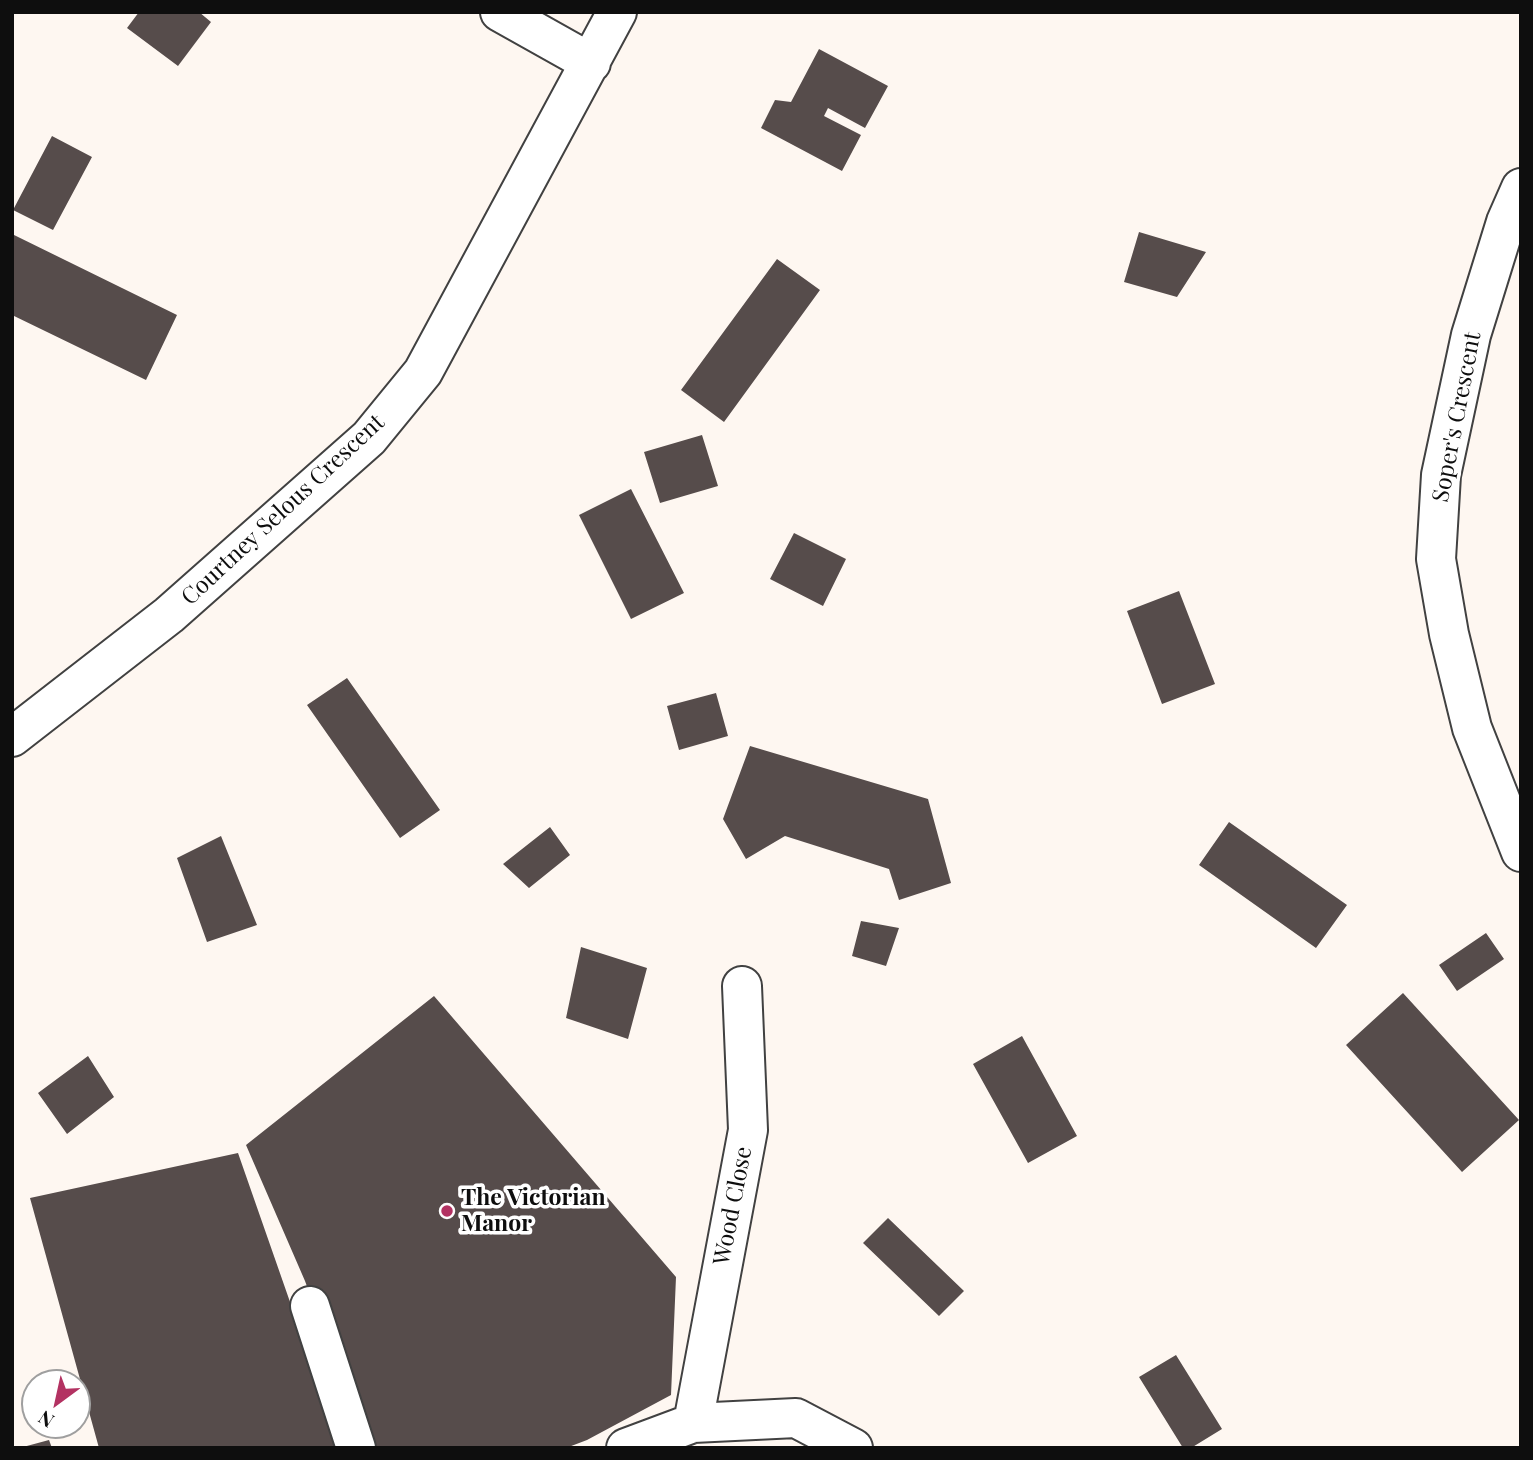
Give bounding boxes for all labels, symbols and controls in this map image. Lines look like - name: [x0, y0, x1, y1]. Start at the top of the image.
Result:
- street label: Soper's Crescent: [1427, 330, 1487, 504]
- street label: Courtney Selous Crescent: [176, 409, 390, 611]
- street label: Wood Close: [708, 1144, 758, 1268]
- place label: The Victorian Manor: [461, 1184, 606, 1238]
- marker: The Victorian Manor: [439, 1203, 455, 1219]
- north arrow: [21, 1369, 91, 1439]
- text: N: [33, 1405, 58, 1435]

